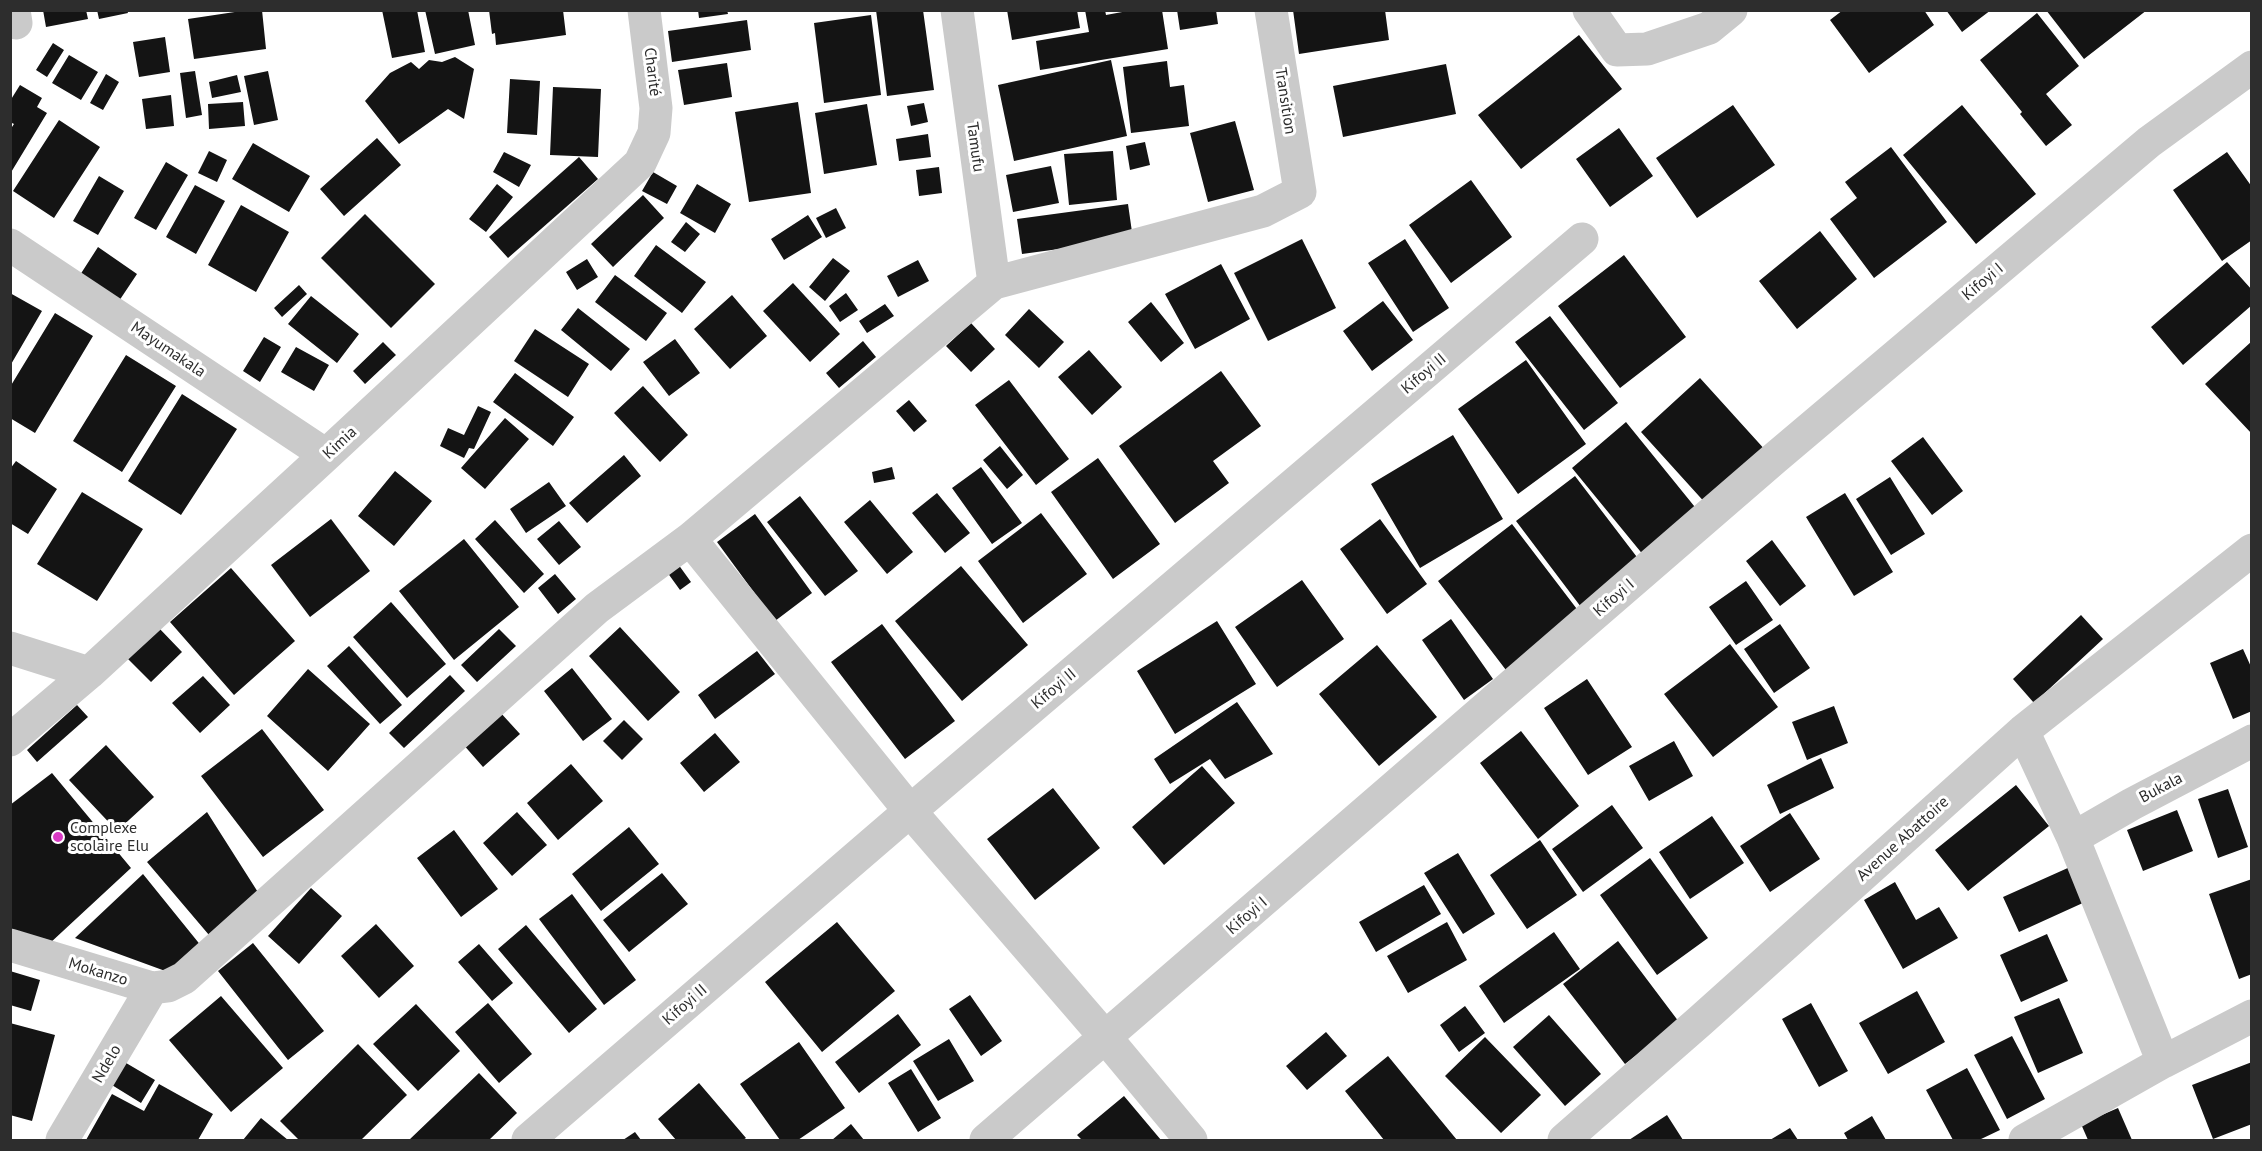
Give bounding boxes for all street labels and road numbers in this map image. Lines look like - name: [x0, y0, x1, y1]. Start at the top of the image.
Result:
- street label: Charité: [639, 47, 665, 97]
- street label: Transition: [1270, 66, 1300, 136]
- street label: Tamufu: [962, 121, 988, 173]
- street label: Kifoyi I: [1958, 259, 2008, 305]
- street label: Mayumakala: [127, 318, 209, 382]
- street label: Kifoyi II: [1398, 350, 1450, 398]
- street label: Kimia: [319, 423, 361, 463]
- street label: Kifoyi I: [1590, 575, 1638, 621]
- street label: Kifoyi II: [1028, 665, 1080, 713]
- street label: Bukala: [2136, 769, 2186, 807]
- street label: Avenue Abattoire: [1853, 793, 1953, 885]
- street label: Kifoyi I: [1223, 893, 1271, 939]
- street label: Mokanzo: [66, 954, 130, 990]
- street label: Kifoyi II: [659, 980, 711, 1030]
- street label: Ndelo: [88, 1042, 126, 1086]

